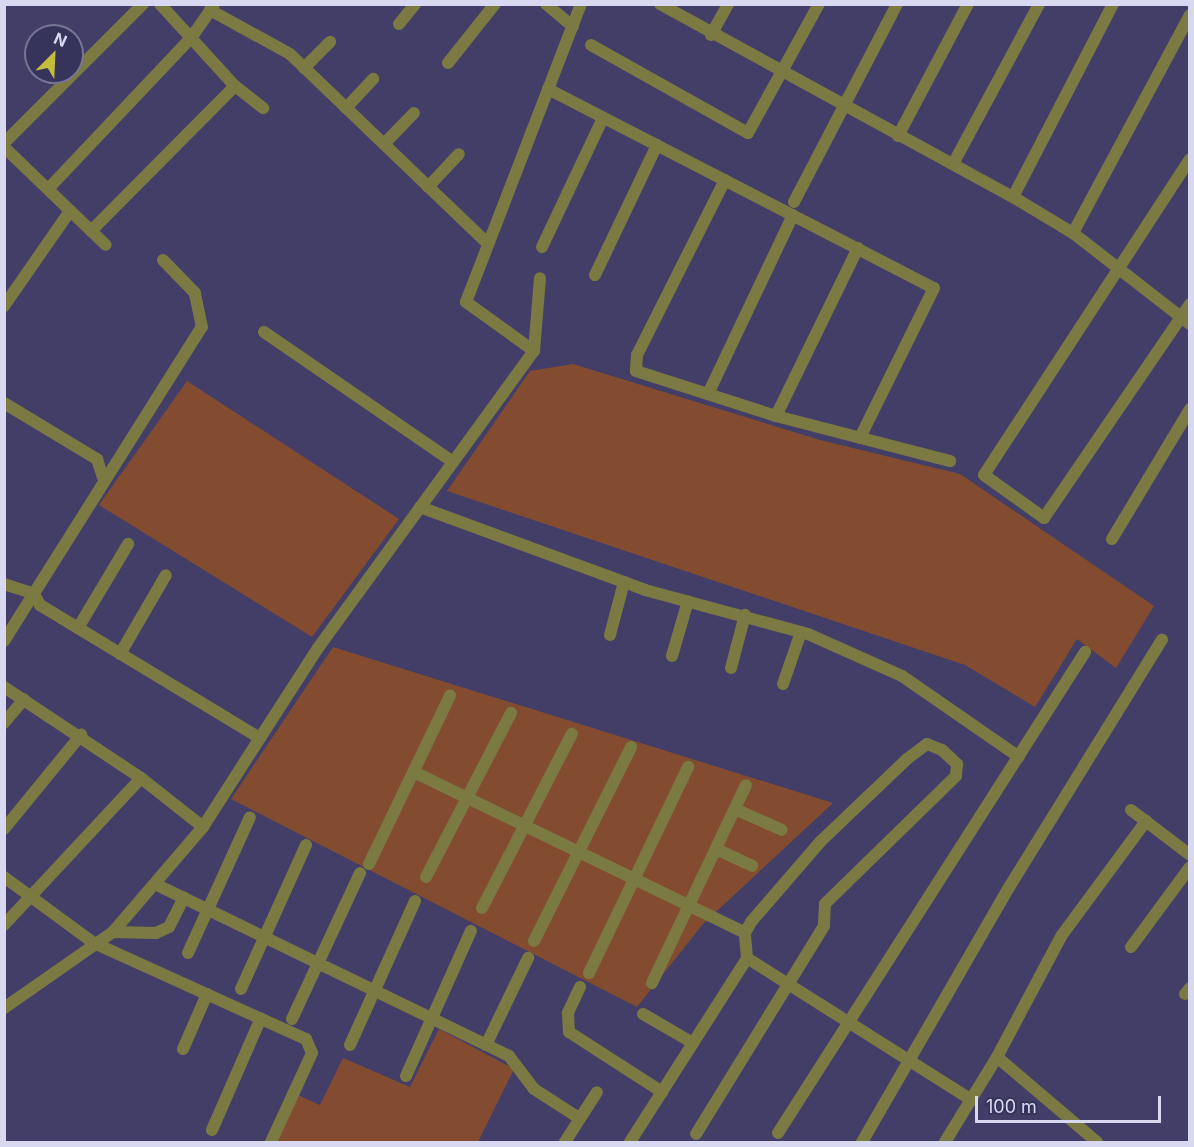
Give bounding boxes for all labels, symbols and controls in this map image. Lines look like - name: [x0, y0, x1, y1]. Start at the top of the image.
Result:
- north arrow: [24, 24, 84, 84]
- text: N: [51, 28, 70, 51]
- scale bar: [978, 1084, 1164, 1122]
- text: 100 m: [986, 1096, 1037, 1117]

